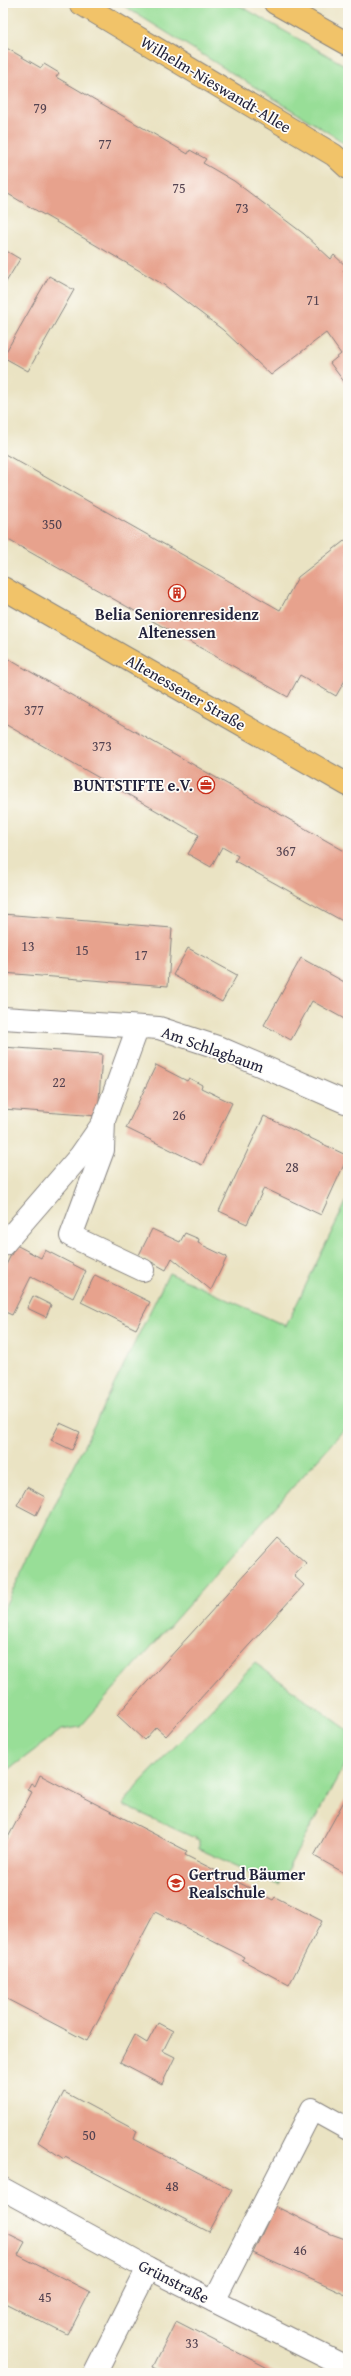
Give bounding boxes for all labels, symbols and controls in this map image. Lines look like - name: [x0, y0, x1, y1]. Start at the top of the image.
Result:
- street label: Wilhelm-Nieswandt-Allee: [136, 29, 296, 139]
- house number: 79: [33, 98, 47, 118]
- house number: 77: [98, 134, 112, 154]
- house number: 75: [172, 178, 186, 198]
- house number: 73: [235, 198, 249, 218]
- house number: 71: [306, 290, 320, 310]
- house number: 350: [42, 514, 62, 534]
- building icon: Belia Seniorenresidenz Altenessen: [167, 583, 187, 603]
- place label: Belia Seniorenresidenz Altenessen: [95, 602, 259, 644]
- street label: Altenessener Straße: [122, 648, 250, 736]
- house number: 377: [24, 700, 44, 720]
- house number: 373: [92, 736, 112, 756]
- place label: BUNTSTIFTE e.V.: [74, 773, 193, 797]
- office icon: BUNTSTIFTE e.V.: [196, 775, 216, 795]
- house number: 367: [276, 841, 296, 861]
- house number: 13: [21, 936, 35, 956]
- house number: 15: [75, 940, 89, 960]
- house number: 17: [134, 945, 148, 965]
- street label: Am Schlagbaum: [158, 1019, 268, 1079]
- house number: 22: [52, 1072, 66, 1092]
- house number: 26: [172, 1105, 186, 1125]
- house number: 28: [285, 1157, 299, 1177]
- place label: Gertrud Bäumer Realschule: [189, 1862, 306, 1904]
- school or university icon: Gertrud Bäumer Realschule: [166, 1873, 186, 1893]
- house number: 50: [82, 2125, 96, 2145]
- house number: 48: [165, 2176, 179, 2196]
- house number: 46: [293, 2240, 307, 2260]
- street label: Grünstraße: [134, 2253, 214, 2309]
- house number: 45: [38, 2287, 52, 2307]
- house number: 33: [185, 2333, 199, 2353]

